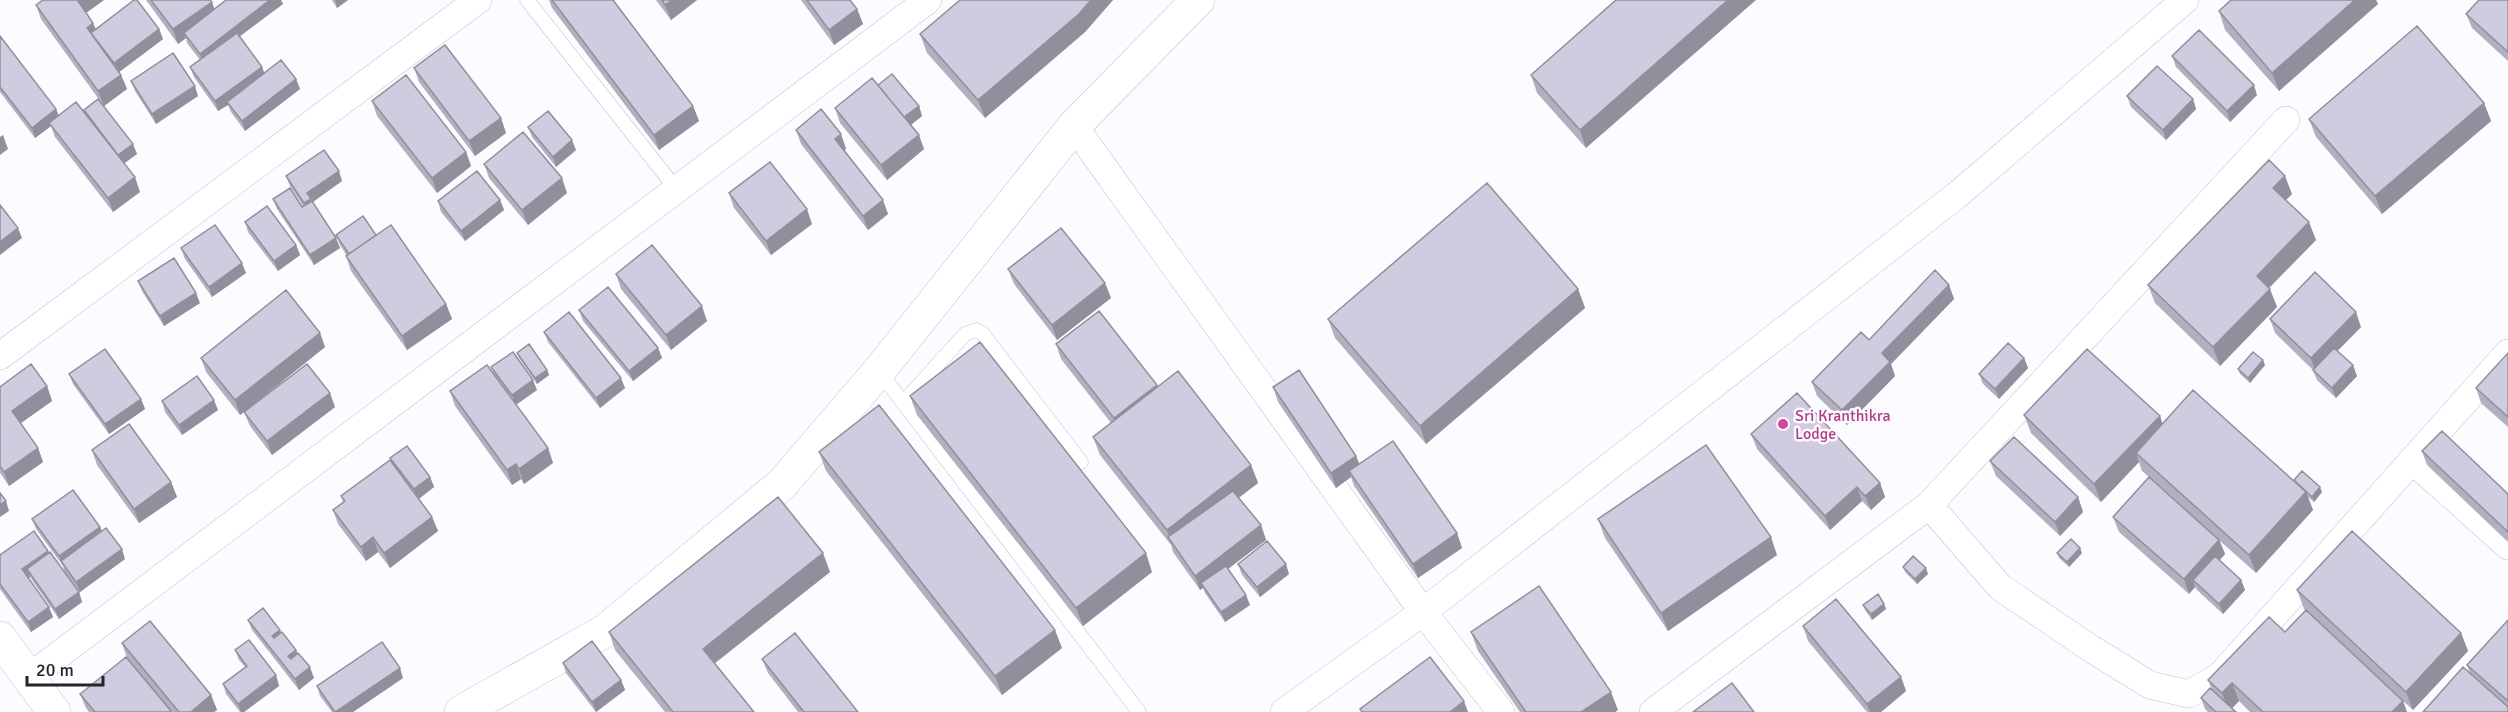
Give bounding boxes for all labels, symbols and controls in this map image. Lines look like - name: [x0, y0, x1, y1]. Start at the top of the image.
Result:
- place label: Sri Kranthikra Lodge: [1795, 406, 1891, 444]
- marker: Sri Kranthikra Lodge: [1776, 417, 1790, 431]
- scale bar: [27, 649, 104, 687]
- text: 20 m: [36, 659, 74, 681]

